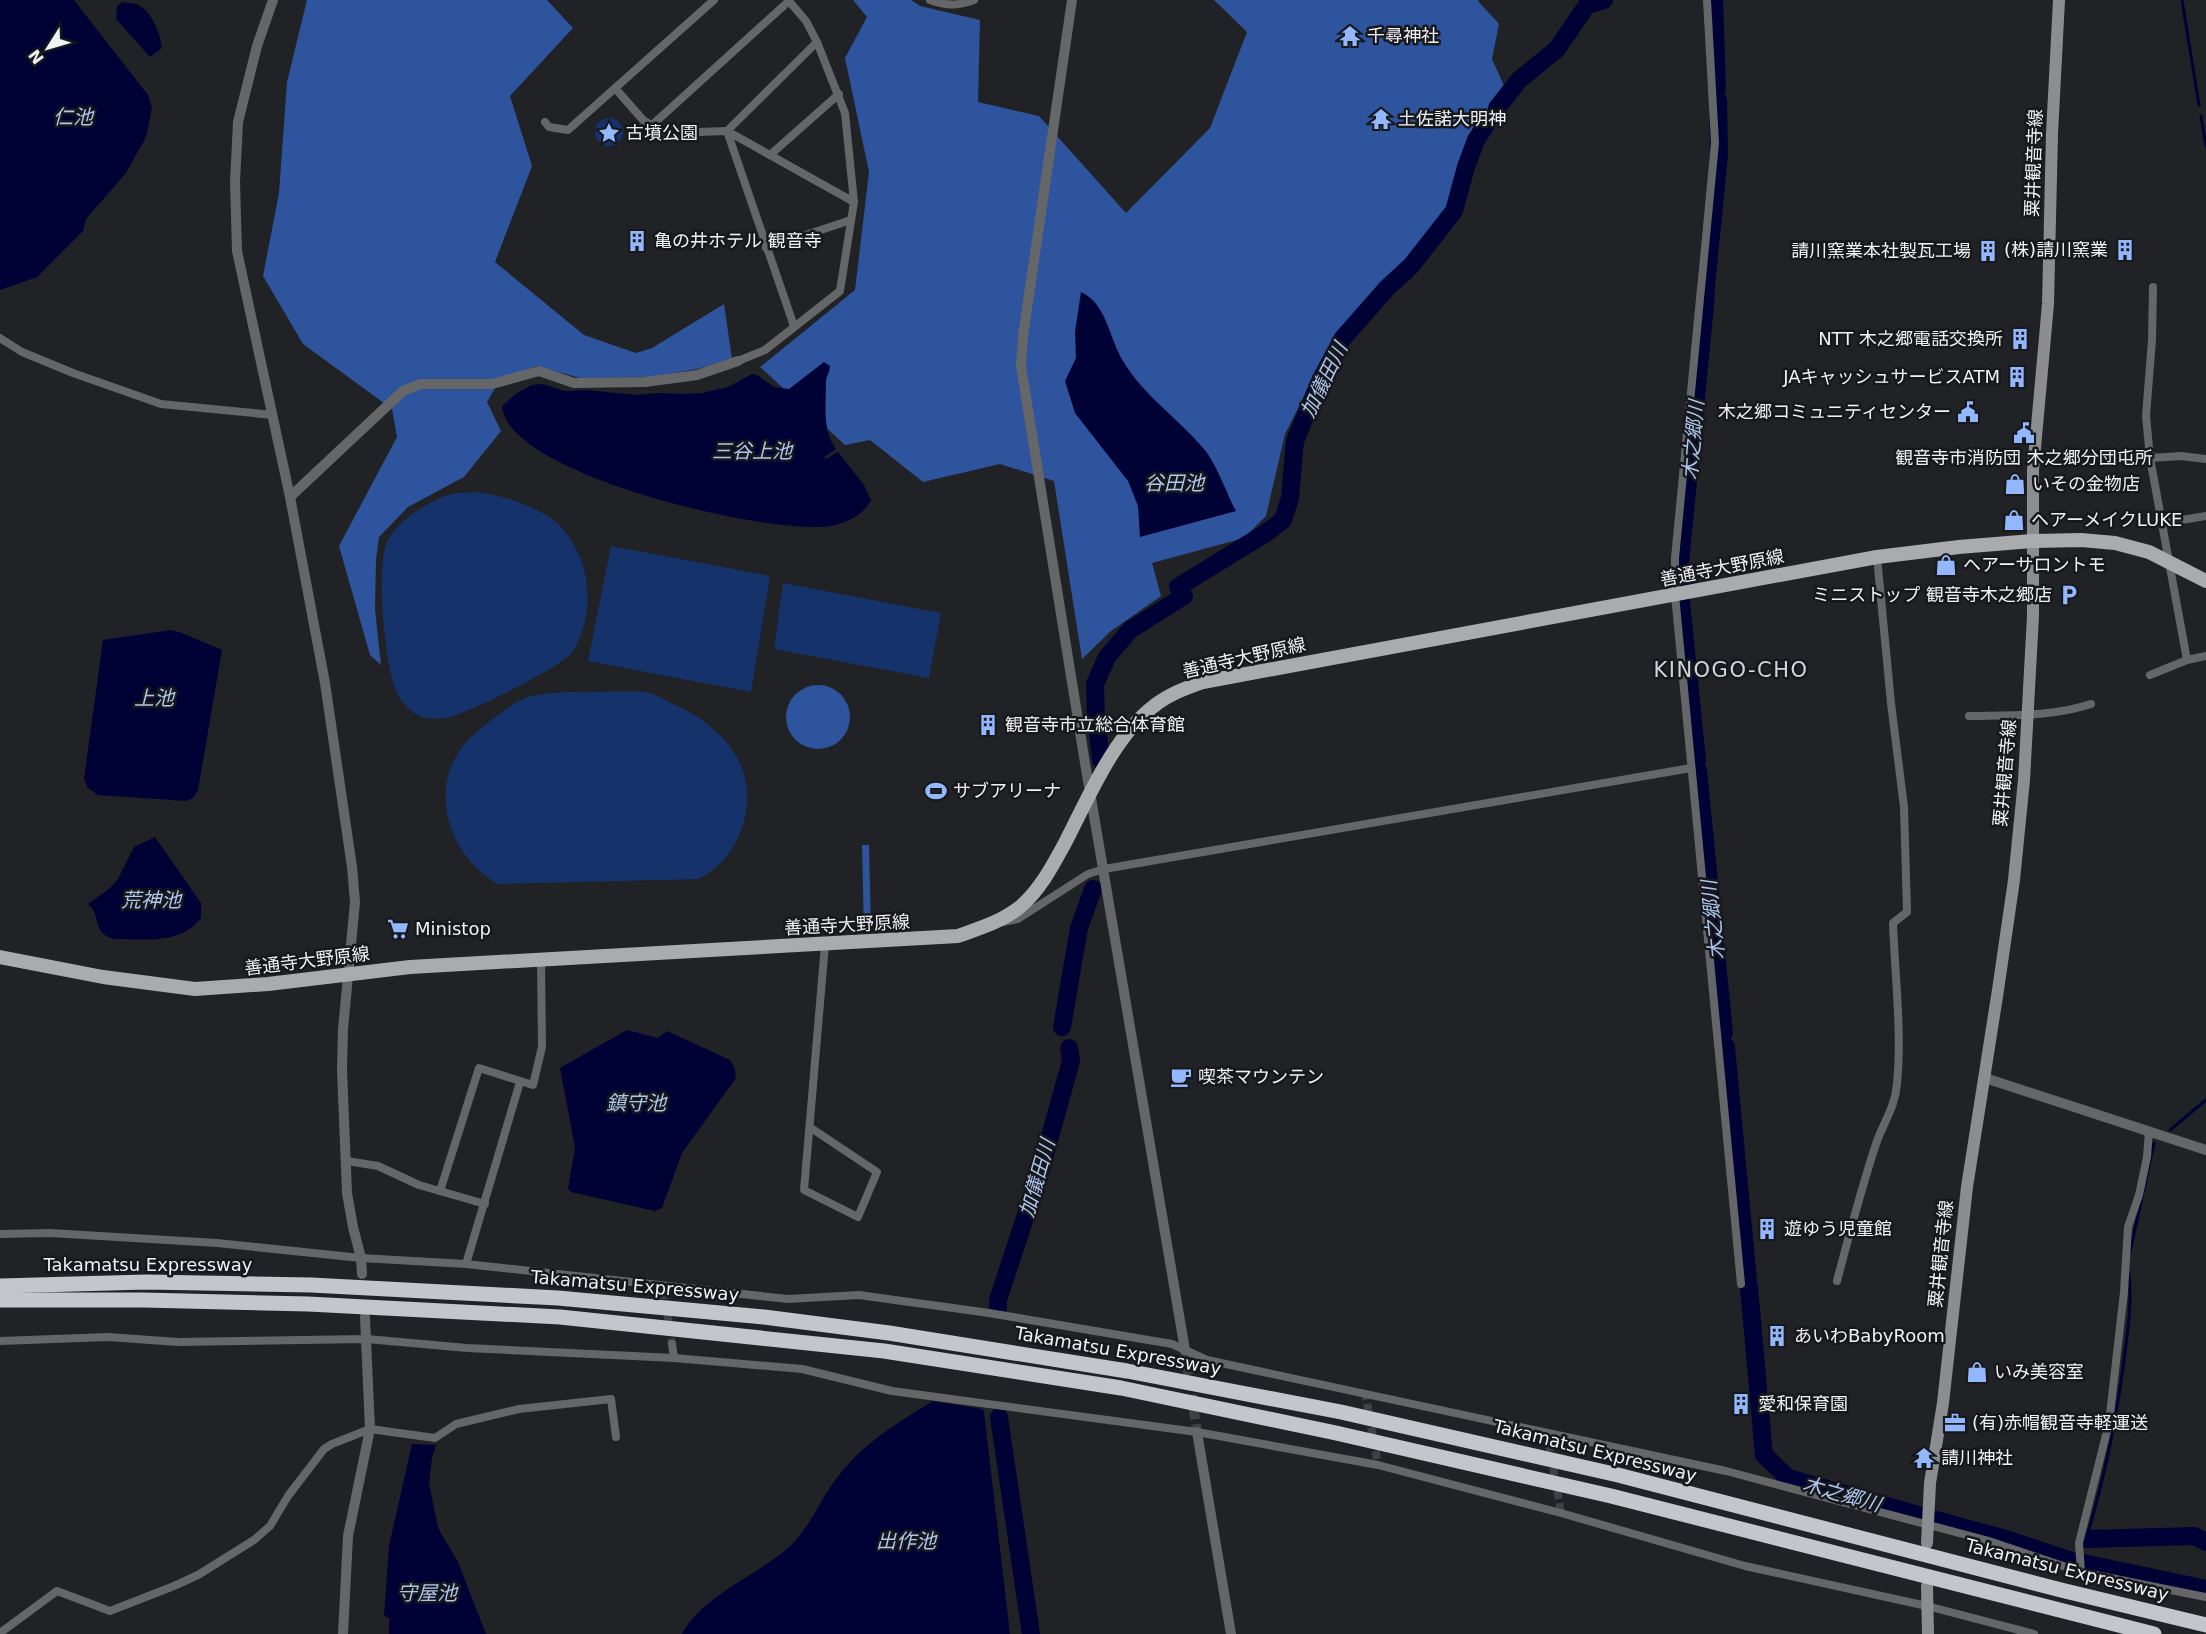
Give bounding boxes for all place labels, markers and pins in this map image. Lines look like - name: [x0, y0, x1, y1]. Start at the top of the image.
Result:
- temple icon: 千尋神社: [1338, 24, 1362, 48]
- place label: 千尋神社: [1367, 25, 1439, 46]
- temple icon: 土佐諾大明神: [1369, 107, 1393, 131]
- place label: 土佐諾大明神: [1398, 108, 1506, 129]
- place icon: 古墳公園: [597, 121, 621, 145]
- place label: 古墳公園: [626, 122, 698, 143]
- building icon: 亀の井ホテル 観音寺: [625, 229, 649, 253]
- place label: 亀の井ホテル 観音寺: [654, 230, 822, 251]
- building icon: (株)請川窯業: [2113, 238, 2137, 262]
- building icon: 請川窯業本社製瓦工場: [1976, 239, 2000, 263]
- place label: (株)請川窯業: [2004, 239, 2108, 260]
- place label: 請川窯業本社製瓦工場: [1791, 240, 1971, 261]
- building icon: NTT 木之郷電話交換所: [2008, 327, 2032, 351]
- place label: NTT 木之郷電話交換所: [1818, 328, 2003, 349]
- building icon: JAキャッシュサービスATM: [2005, 365, 2029, 389]
- place label: JAキャッシュサービスATM: [1782, 366, 2000, 387]
- public building icon: 木之郷コミュニティセンター: [1956, 400, 1980, 424]
- place label: 木之郷コミュニティセンター: [1718, 401, 1951, 422]
- public building icon: 観音寺市消防団 木之郷分団屯所: [2012, 421, 2036, 445]
- place label: 観音寺市消防団 木之郷分団屯所: [1895, 447, 2153, 468]
- shop icon: いその金物店: [2003, 472, 2027, 496]
- place label: いその金物店: [2032, 473, 2140, 494]
- shop icon: ヘアーメイクLUKE: [2002, 508, 2026, 532]
- place label: ヘアーメイクLUKE: [2031, 509, 2182, 530]
- shop icon: ヘアーサロントモ: [1934, 553, 1958, 577]
- place label: ヘアーサロントモ: [1963, 554, 2106, 575]
- parking icon: ミニストップ 観音寺木之郷店: [2057, 583, 2081, 607]
- place label: ミニストップ 観音寺木之郷店: [1812, 584, 2052, 605]
- building icon: 観音寺市立総合体育館: [976, 713, 1000, 737]
- place label: 観音寺市立総合体育館: [1005, 714, 1185, 735]
- sports icon: サブアリーナ: [924, 779, 948, 803]
- place label: サブアリーナ: [953, 780, 1061, 801]
- supermarket icon: Ministop: [386, 917, 410, 941]
- place label: Ministop: [415, 918, 491, 939]
- cafe icon: 喫茶マウンテン: [1169, 1065, 1193, 1089]
- place label: 喫茶マウンテン: [1198, 1066, 1324, 1087]
- building icon: 遊ゆう児童館: [1755, 1217, 1779, 1241]
- place label: 遊ゆう児童館: [1784, 1218, 1892, 1239]
- building icon: あいわBabyRoom: [1765, 1324, 1789, 1348]
- place label: あいわBabyRoom: [1794, 1325, 1945, 1346]
- shop icon: いみ美容室: [1965, 1360, 1989, 1384]
- place label: いみ美容室: [1994, 1361, 2084, 1382]
- building icon: 愛和保育園: [1729, 1392, 1753, 1416]
- place label: 愛和保育園: [1758, 1393, 1848, 1414]
- office icon: (有)赤帽観音寺軽運送: [1943, 1411, 1967, 1435]
- place label: (有)赤帽観音寺軽運送: [1972, 1412, 2148, 1433]
- temple icon: 請川神社: [1912, 1446, 1936, 1470]
- place label: 請川神社: [1941, 1447, 2013, 1468]

